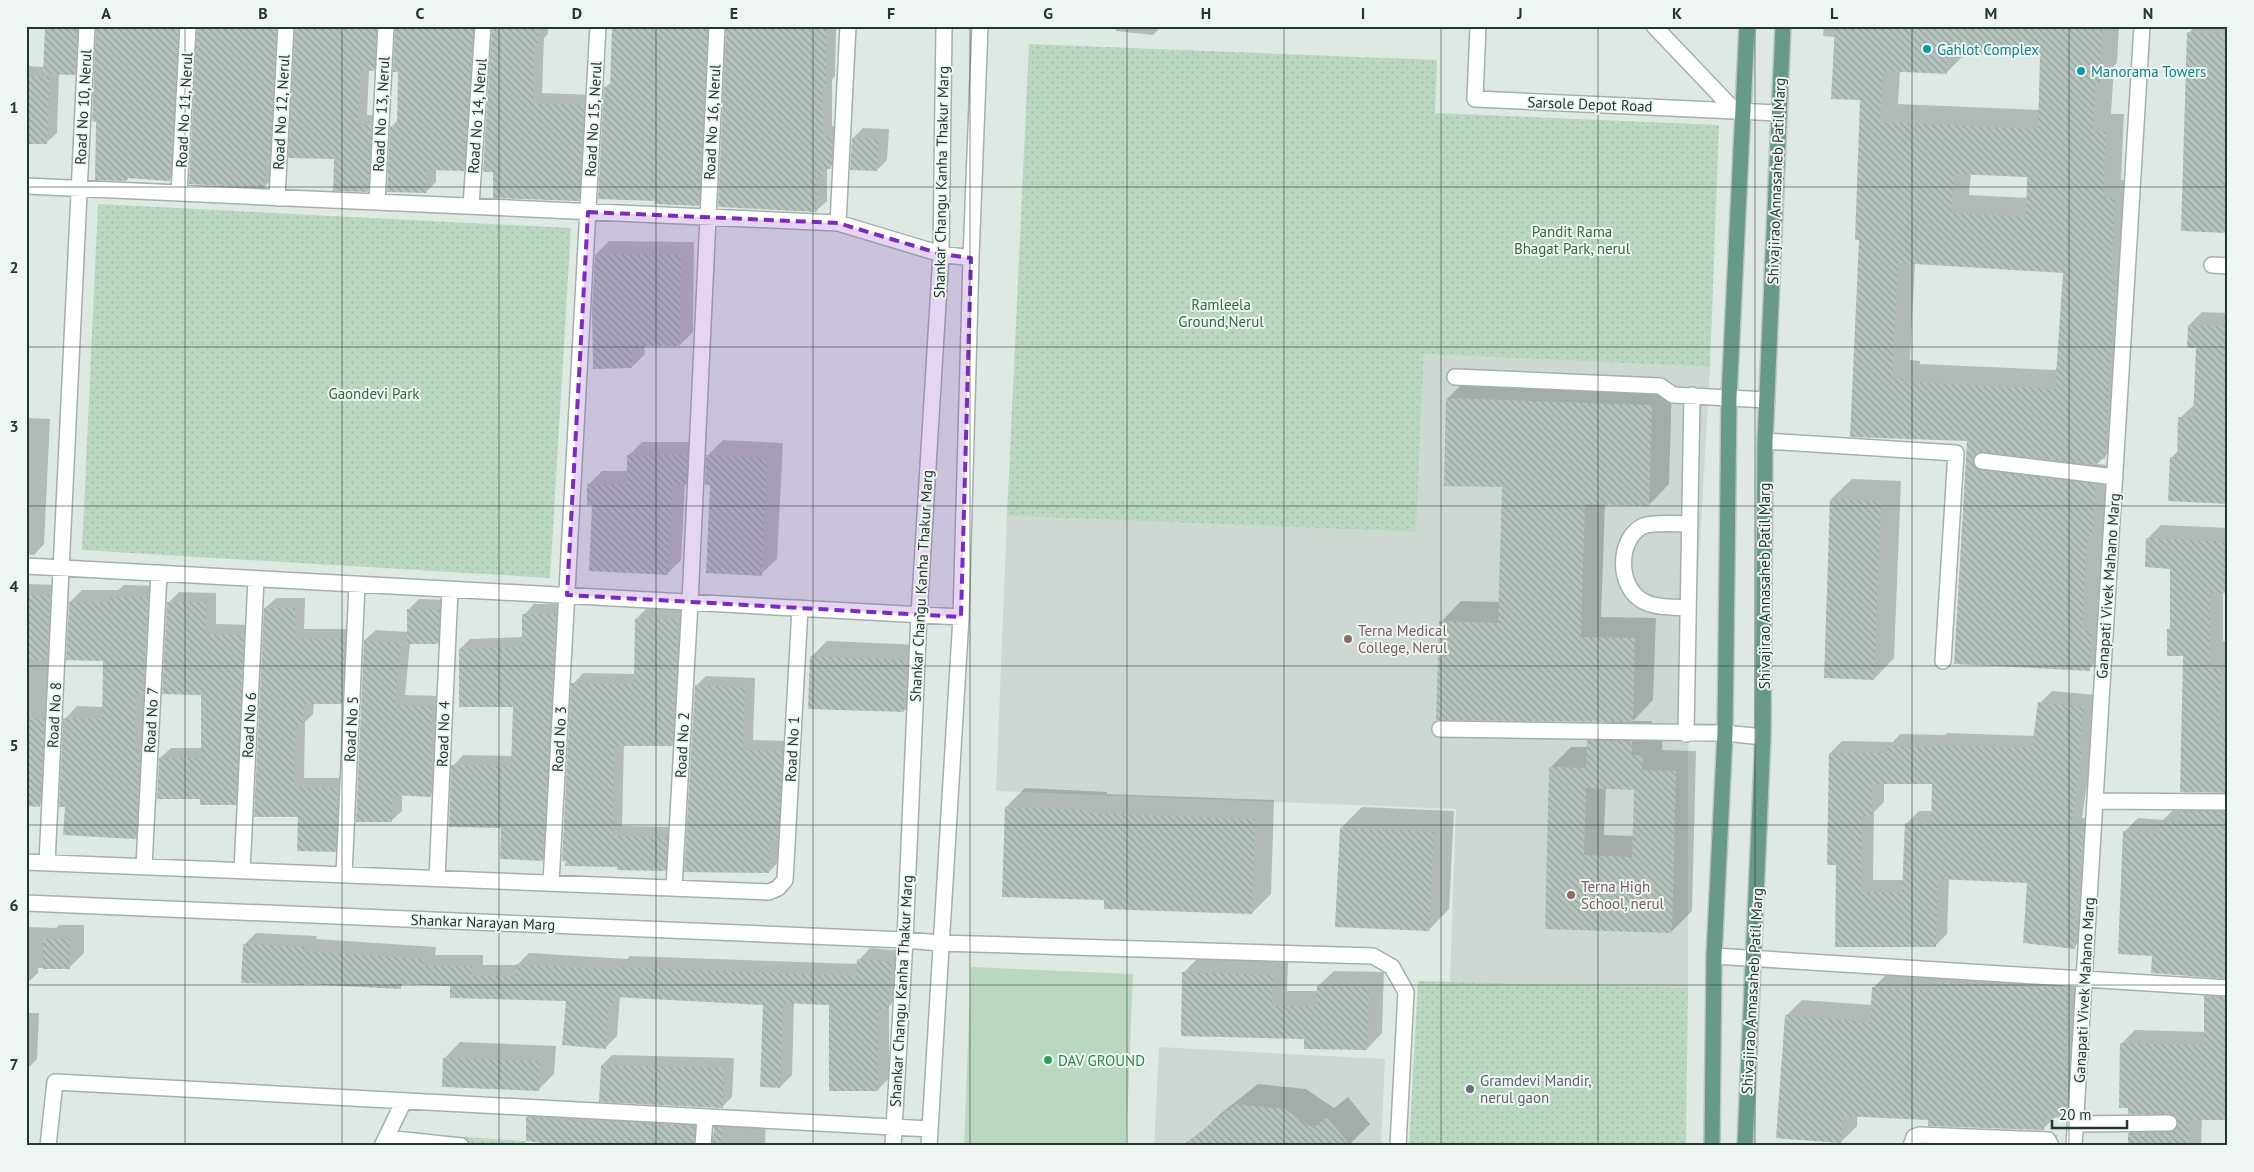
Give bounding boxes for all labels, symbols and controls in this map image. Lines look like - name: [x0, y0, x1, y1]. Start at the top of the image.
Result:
- text: A: [101, 3, 111, 23]
- text: B: [258, 3, 268, 23]
- text: C: [416, 3, 425, 23]
- text: D: [572, 3, 582, 23]
- text: E: [730, 3, 738, 23]
- text: F: [887, 3, 895, 23]
- text: G: [1043, 3, 1053, 23]
- text: H: [1201, 3, 1211, 23]
- text: I: [1361, 3, 1365, 23]
- text: J: [1516, 3, 1523, 23]
- text: K: [1672, 3, 1682, 23]
- text: L: [1830, 3, 1839, 23]
- text: M: [1985, 3, 1997, 23]
- text: N: [2143, 3, 2153, 23]
- place label: Gahlot Complex: [1937, 40, 2039, 59]
- marker: Gahlot Complex: [1921, 43, 1933, 55]
- street label: Road No 10, Nerul: [70, 48, 96, 165]
- street label: Road No 11, Nerul: [171, 51, 197, 168]
- street label: Road No 12, Nerul: [268, 53, 294, 170]
- street label: Road No 13, Nerul: [368, 55, 394, 172]
- street label: Road No 14, Nerul: [463, 57, 491, 174]
- street label: Road No 15, Nerul: [580, 60, 606, 177]
- place label: Manorama Towers: [2091, 62, 2206, 81]
- street label: Road No 16, Nerul: [699, 63, 725, 180]
- marker: Manorama Towers: [2075, 65, 2087, 77]
- street label: Shankar Changu Kanha Thakur Marg: [929, 66, 953, 298]
- street label: Shivajirao Annasaheb Patil Marg: [1763, 77, 1789, 285]
- street label: Sarsole Depot Road: [1527, 92, 1653, 116]
- text: 1: [9, 97, 19, 117]
- park label: Pandit Rama Bhagat Park, nerul: [1514, 222, 1631, 258]
- text: 2: [9, 257, 19, 277]
- park label: Ramleela Ground,Nerul: [1178, 295, 1264, 331]
- park label: Gaondevi Park: [328, 384, 420, 403]
- text: 3: [9, 416, 19, 436]
- street label: Shankar Changu Kanha Thakur Marg: [905, 469, 937, 703]
- street label: Shivajirao Annasaheb Patil Marg: [1755, 483, 1774, 689]
- street label: Ganapati Vivek Mahano Marg: [2092, 493, 2124, 679]
- text: 4: [9, 576, 19, 596]
- place label: Terna Medical College, Nerul: [1358, 621, 1448, 657]
- marker: Terna Medical College, Nerul: [1342, 633, 1354, 645]
- street label: Road No 8: [43, 682, 65, 748]
- street label: Road No 7: [140, 687, 162, 753]
- street label: Road No 6: [238, 692, 260, 758]
- street label: Road No 5: [340, 696, 362, 762]
- street label: Road No 4: [432, 701, 454, 767]
- street label: Road No 3: [548, 706, 570, 772]
- street label: Road No 2: [671, 712, 693, 778]
- street label: Road No 1: [781, 716, 803, 782]
- text: 5: [9, 735, 19, 755]
- street label: Shankar Changu Kanha Thakur Marg: [885, 874, 917, 1108]
- place label: Terna High School, nerul: [1581, 877, 1665, 913]
- street label: Shivajirao Annasaheb Patil Marg: [1737, 887, 1767, 1095]
- marker: Terna High School, nerul: [1565, 889, 1577, 901]
- text: 6: [9, 895, 19, 915]
- street label: Ganapati Vivek Mahano Marg: [2070, 897, 2098, 1083]
- street label: Shankar Narayan Marg: [410, 910, 556, 934]
- place label: DAV GROUND: [1058, 1051, 1145, 1070]
- text: 7: [9, 1054, 19, 1074]
- marker: DAV GROUND: [1042, 1054, 1054, 1066]
- place label: Gramdevi Mandir, nerul gaon: [1480, 1071, 1592, 1107]
- marker: Gramdevi Mandir, nerul gaon: [1464, 1083, 1476, 1095]
- scale bar: [2052, 1097, 2126, 1129]
- text: 20 m: [2059, 1105, 2092, 1124]

